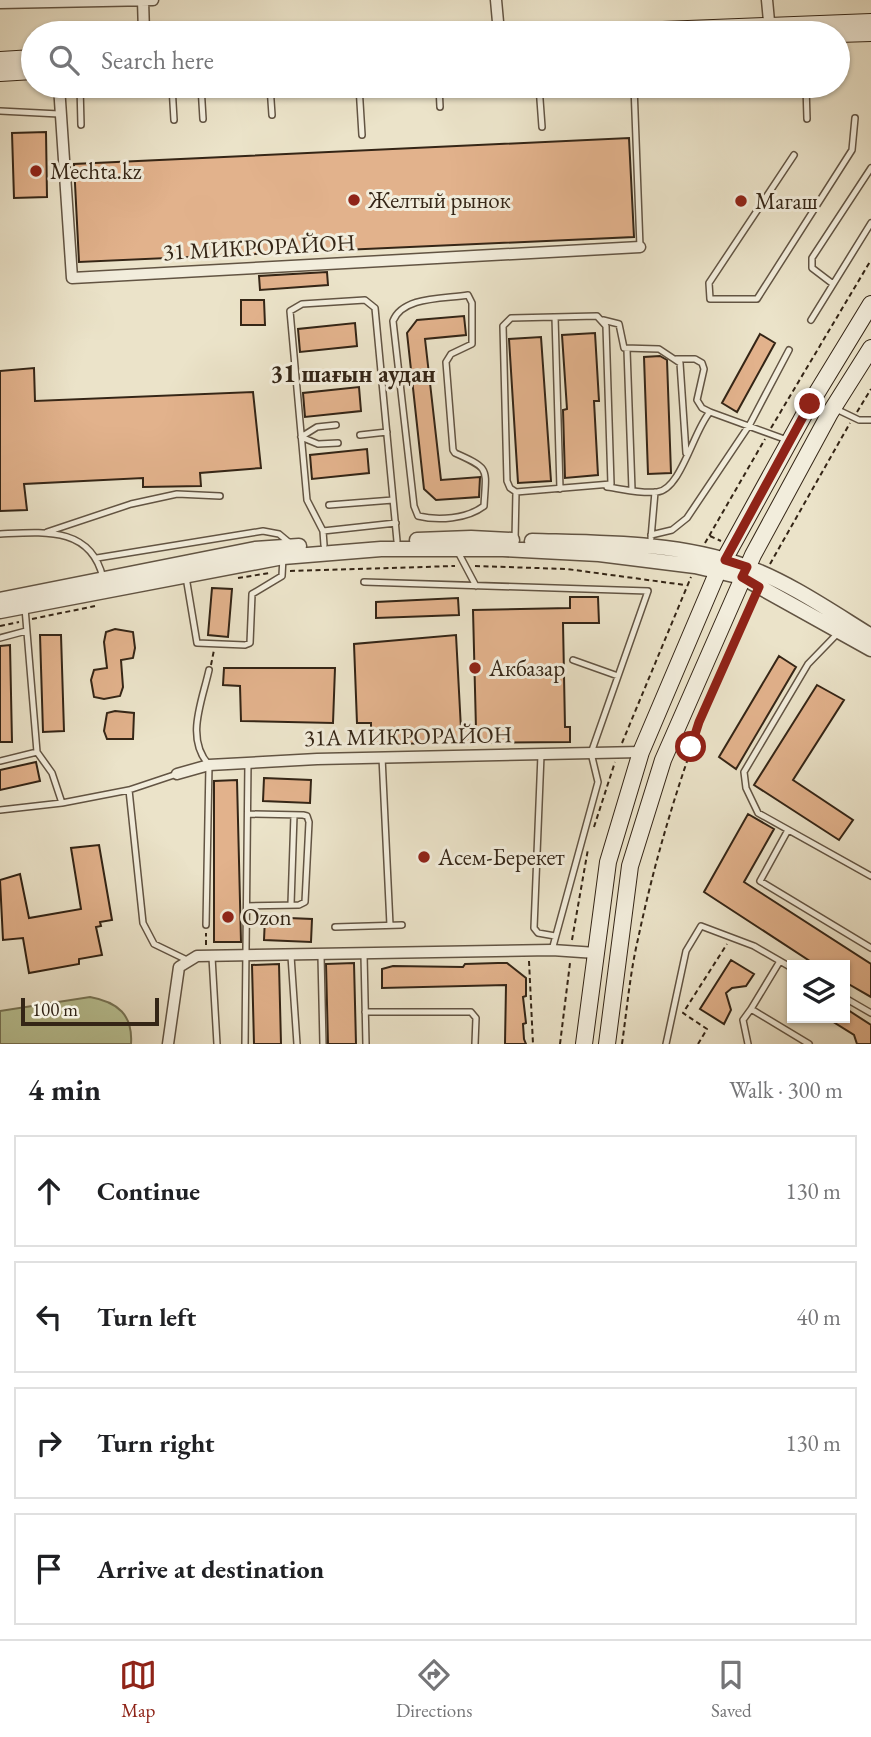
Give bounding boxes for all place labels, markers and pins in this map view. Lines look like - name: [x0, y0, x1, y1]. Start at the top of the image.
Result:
- place label: Mechta.kz: [50, 156, 142, 186]
- marker: Mechta.kz: [28, 163, 44, 179]
- place label: Желтый рынок: [367, 185, 511, 215]
- place label: Магаш: [755, 186, 818, 216]
- marker: Желтый рынок: [346, 192, 362, 208]
- marker: Магаш: [733, 193, 749, 209]
- place label: Акбазар: [488, 653, 565, 683]
- marker: Акбазар: [467, 660, 483, 676]
- place label: Асем-Берекет: [437, 842, 565, 872]
- marker: Асем-Берекет: [416, 849, 432, 865]
- place label: Ozon: [242, 902, 292, 932]
- marker: Ozon: [220, 909, 236, 925]

